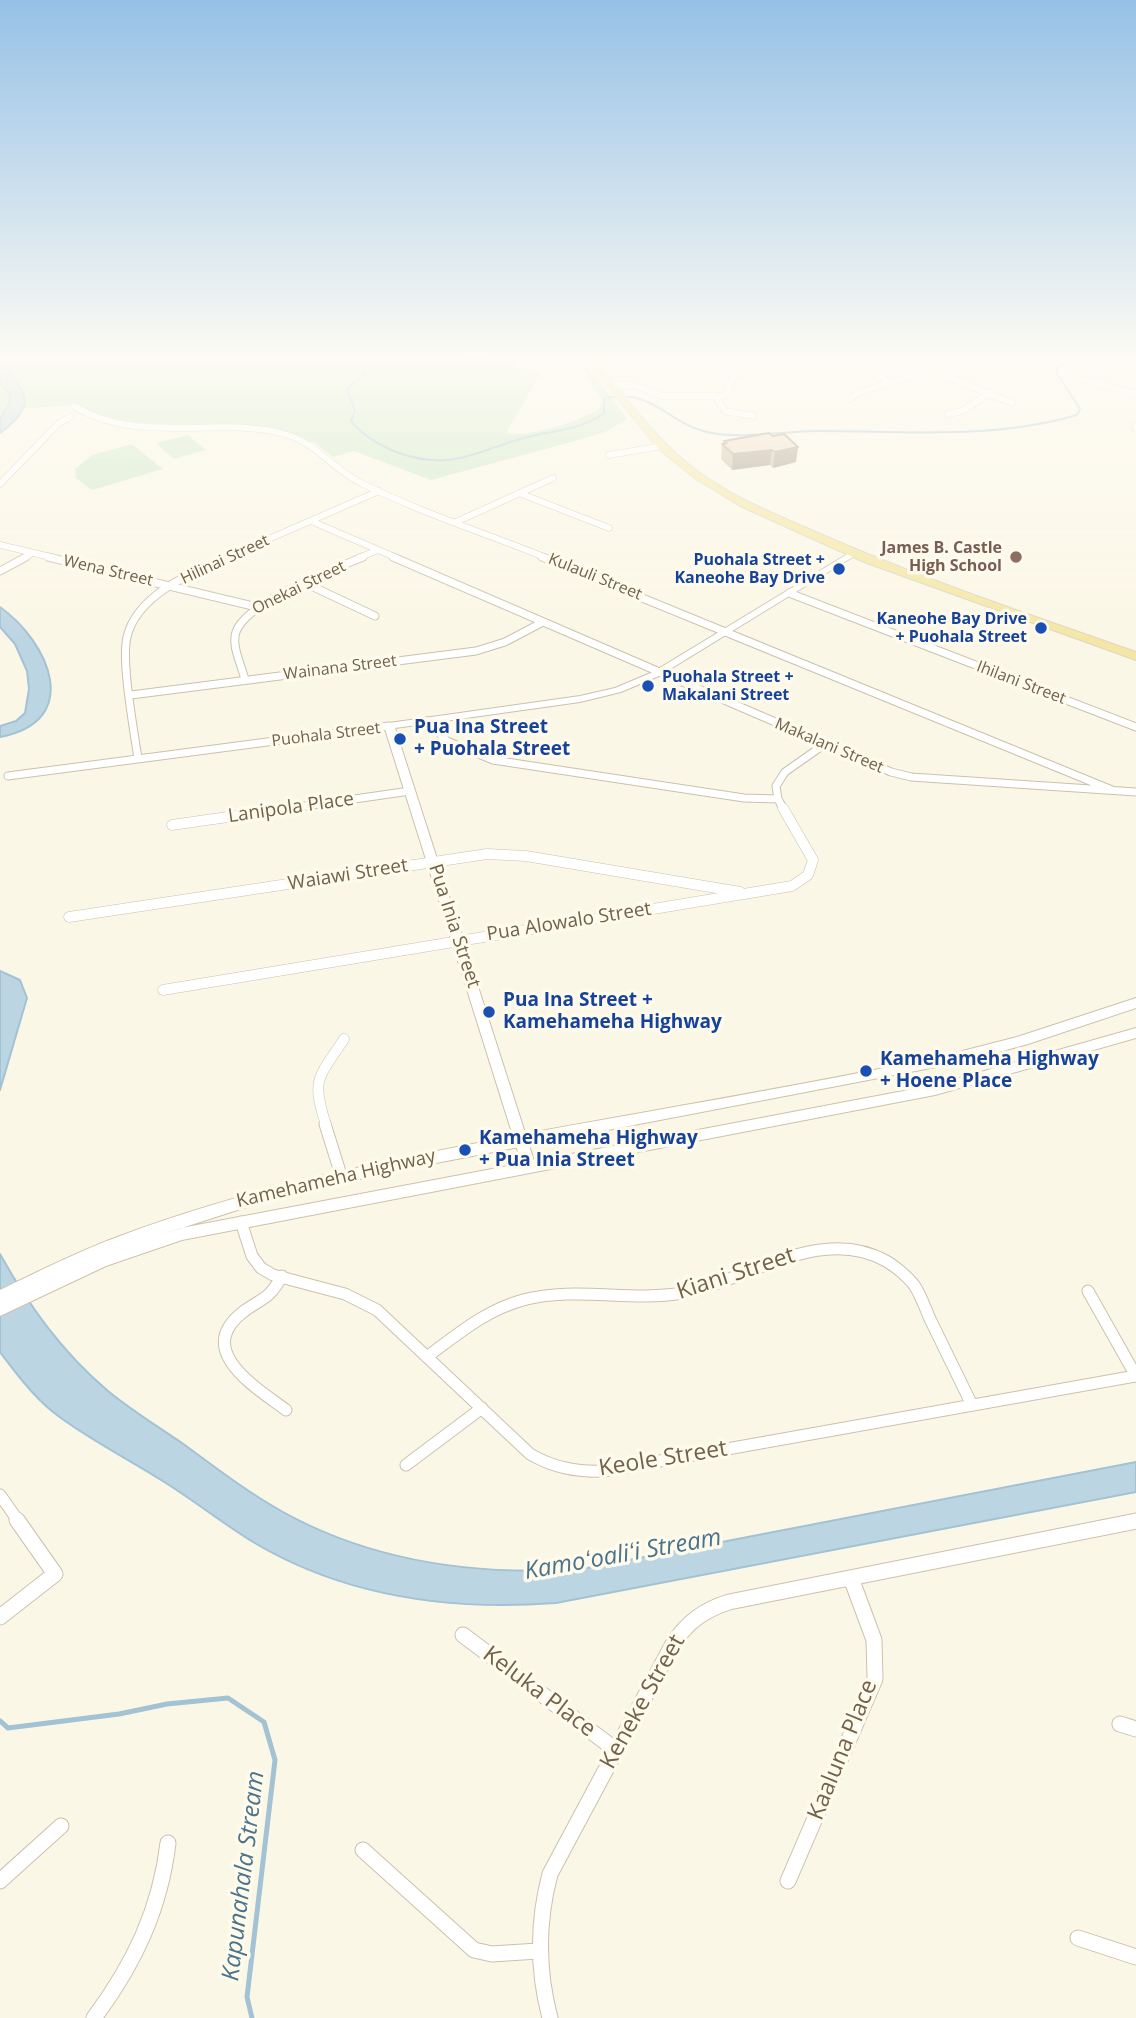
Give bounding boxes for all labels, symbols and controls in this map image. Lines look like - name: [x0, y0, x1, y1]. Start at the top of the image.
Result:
- street label: Hilinai Street: [178, 531, 272, 589]
- place label: James B. Castle High School: [881, 538, 1002, 576]
- marker: James B. Castle High School: [1008, 549, 1024, 565]
- street label: Kulauli Street: [545, 550, 645, 604]
- place label: Puohala Street + Kaneohe Bay Drive: [674, 550, 825, 588]
- street label: Wena Street: [61, 551, 155, 591]
- street label: Onekai Street: [249, 557, 349, 619]
- marker: Puohala Street + Kaneohe Bay Drive: [831, 561, 847, 577]
- place label: Kaneohe Bay Drive + Puohala Street: [876, 609, 1027, 647]
- marker: Kaneohe Bay Drive + Puohala Street: [1033, 620, 1049, 636]
- street label: Wainana Street: [282, 652, 398, 684]
- street label: Ihilani Street: [974, 657, 1068, 709]
- place label: Puohala Street + Makalani Street: [662, 667, 794, 705]
- marker: Puohala Street + Makalani Street: [640, 678, 656, 694]
- street label: Makalani Street: [772, 714, 886, 778]
- place label: Pua Ina Street + Puohala Street: [414, 717, 570, 761]
- street label: Puohala Street: [270, 719, 382, 751]
- marker: Pua Ina Street + Puohala Street: [392, 731, 408, 747]
- street label: Lanipola Place: [227, 788, 355, 828]
- street label: Waiawi Street: [286, 854, 410, 896]
- street label: Pua Inia Street: [423, 861, 485, 991]
- street label: Pua Alowalo Street: [485, 898, 653, 946]
- place label: Pua Ina Street + Kamehameha Highway: [503, 990, 722, 1034]
- marker: Pua Ina Street + Kamehameha Highway: [481, 1004, 497, 1020]
- place label: Kamehameha Highway + Hoene Place: [880, 1049, 1099, 1093]
- marker: Kamehameha Highway + Hoene Place: [858, 1063, 874, 1079]
- place label: Kamehameha Highway + Pua Inia Street: [479, 1128, 698, 1172]
- marker: Kamehameha Highway + Pua Inia Street: [457, 1142, 473, 1158]
- street label: Kamehameha Highway: [234, 1145, 438, 1213]
- street label: Kiani Street: [673, 1242, 799, 1306]
- street label: Keole Street: [597, 1435, 729, 1483]
- water label: Kamoʻoaliʻi Stream: [522, 1523, 724, 1587]
- street label: Keneke Street: [595, 1630, 691, 1774]
- street label: Keluka Place: [477, 1641, 601, 1743]
- street label: Kaaluna Place: [802, 1676, 884, 1824]
- water label: Kapunahala Stream: [217, 1769, 271, 1983]

